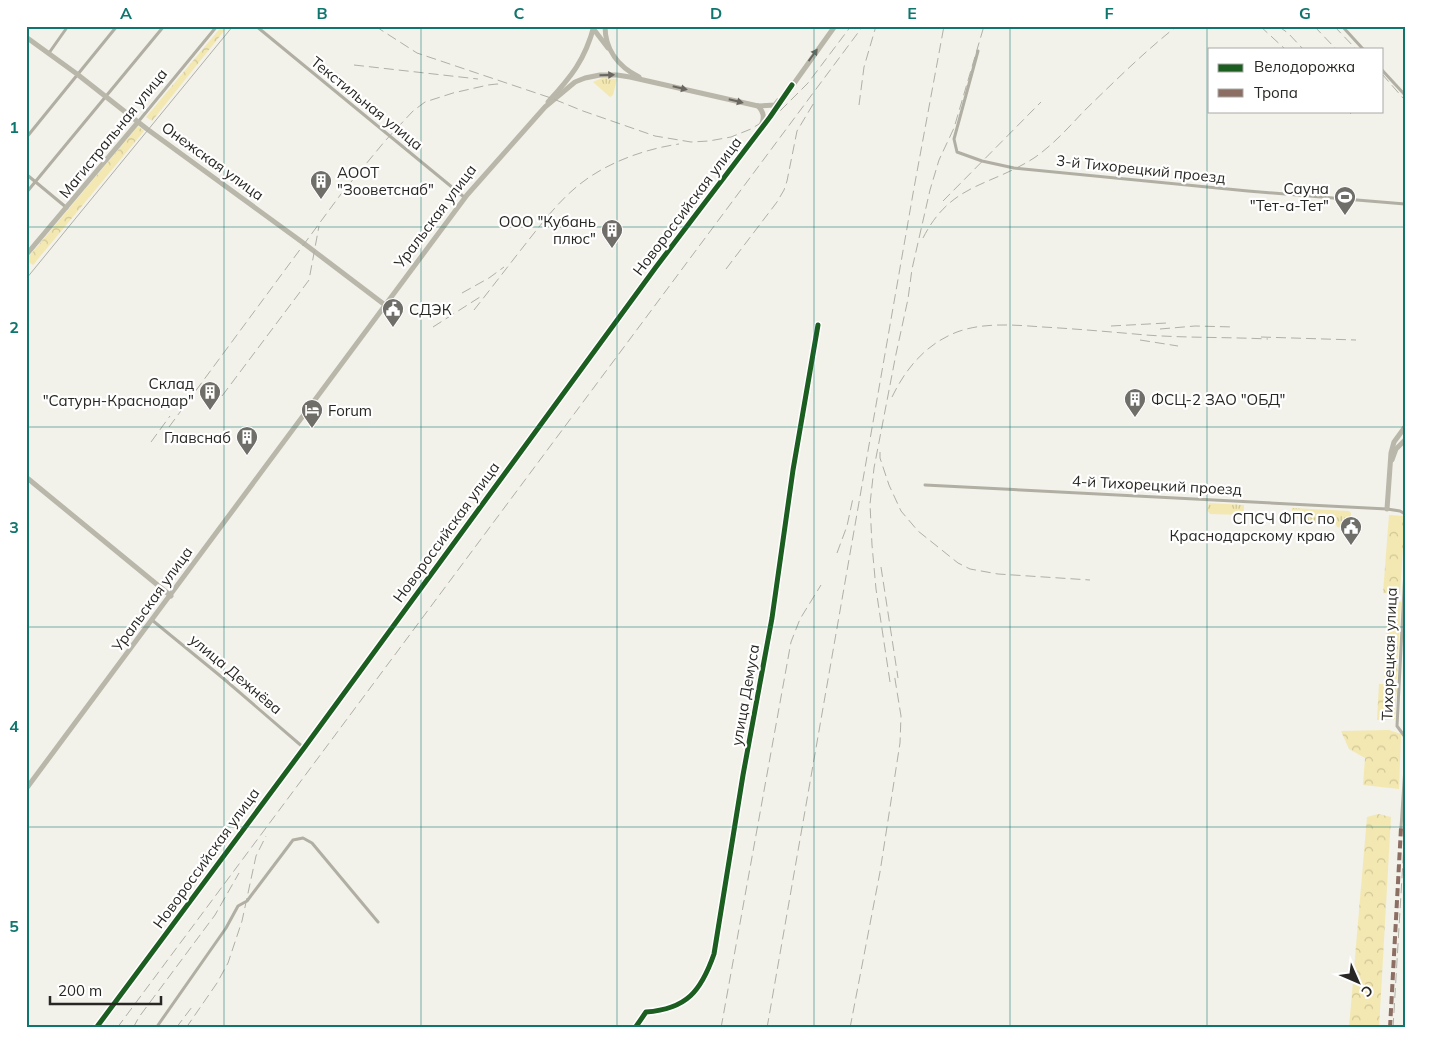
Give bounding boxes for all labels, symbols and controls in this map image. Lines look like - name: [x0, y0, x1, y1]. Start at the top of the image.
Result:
- text: A: [120, 3, 132, 23]
- text: B: [316, 3, 328, 23]
- text: C: [514, 3, 525, 23]
- text: D: [710, 3, 722, 23]
- text: E: [907, 3, 917, 23]
- text: F: [1104, 3, 1114, 23]
- text: G: [1299, 3, 1311, 23]
- legend: [1208, 48, 1384, 112]
- one-way arrow: [808, 49, 818, 62]
- street label: Текстильная улица: [307, 52, 427, 154]
- text: Велодорожка: [1254, 57, 1355, 76]
- street label: Магистральная улица: [55, 64, 171, 202]
- one-way arrow: [599, 71, 615, 79]
- text: Тропа: [1254, 83, 1298, 102]
- one-way arrow: [672, 84, 687, 92]
- one-way arrow: [728, 97, 743, 105]
- text: 1: [9, 117, 19, 137]
- street label: Онежская улица: [158, 118, 268, 204]
- street label: Новороссийская улица: [629, 133, 745, 279]
- street label: 3-й Тихорецкий проезд: [1055, 151, 1227, 187]
- street label: Уральская улица: [389, 160, 480, 273]
- place label: АООТ "Зооветснаб": [337, 163, 434, 199]
- building icon: АООТ "Зооветснаб": [309, 169, 333, 200]
- place label: Сауна "Тет-а-Тет": [1250, 179, 1329, 215]
- sports icon: Сауна "Тет-а-Тет": [1333, 185, 1357, 216]
- place label: ООО "Кубань плюс": [499, 212, 596, 248]
- building icon: ООО "Кубань плюс": [600, 218, 624, 249]
- public building icon: СДЭК: [381, 297, 405, 328]
- place label: СДЭК: [409, 300, 452, 319]
- text: 2: [9, 317, 19, 337]
- place label: Склад "Сатурн-Краснодар": [43, 374, 194, 410]
- building icon: Склад "Сатурн-Краснодар": [198, 380, 222, 411]
- building icon: ФСЦ-2 ЗАО "ОБД": [1123, 387, 1147, 418]
- place label: ФСЦ-2 ЗАО "ОБД": [1151, 390, 1285, 409]
- hotel icon: Forum: [300, 398, 324, 429]
- place label: Forum: [328, 401, 372, 420]
- building icon: Главснаб: [235, 425, 259, 456]
- place label: Главснаб: [164, 428, 231, 447]
- street label: Новороссийская улица: [389, 458, 503, 606]
- street label: 4-й Тихорецкий проезд: [1071, 471, 1243, 499]
- place label: СПСЧ ФПС по Краснодарскому краю: [1170, 509, 1335, 545]
- public building icon: СПСЧ ФПС по Краснодарскому краю: [1339, 515, 1363, 546]
- text: 3: [9, 517, 19, 537]
- street label: Уральская улица: [107, 543, 196, 656]
- street label: Тихорецкая улица: [1377, 587, 1401, 721]
- street label: улица Дежнёва: [186, 630, 286, 718]
- street label: улица Демуса: [727, 643, 763, 747]
- text: 4: [9, 716, 19, 736]
- street label: Новороссийская улица: [149, 784, 263, 932]
- text: 5: [9, 916, 19, 936]
- north arrow: [1334, 956, 1384, 1006]
- scale bar: [50, 974, 161, 1006]
- text: 200 m: [58, 981, 102, 1000]
- text: С: [1357, 981, 1377, 1001]

